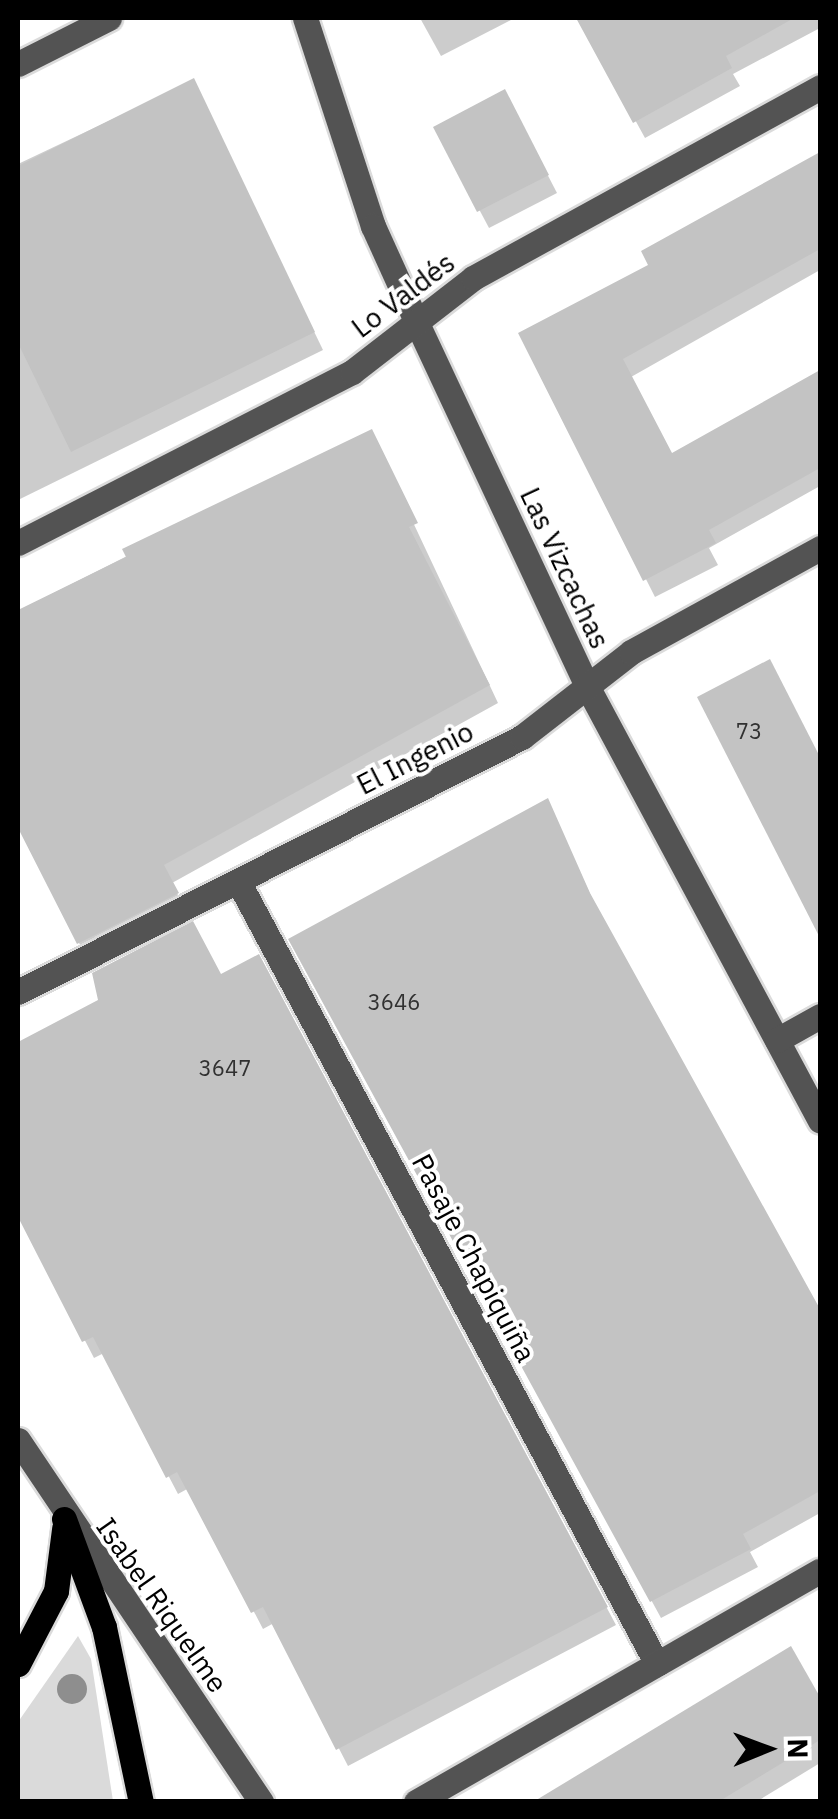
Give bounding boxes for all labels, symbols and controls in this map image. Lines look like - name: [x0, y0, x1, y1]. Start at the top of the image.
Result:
- street label: Lo Valdés: [345, 245, 461, 345]
- street label: Las Vizcachas: [513, 482, 617, 654]
- street label: El Ingenio: [351, 714, 479, 802]
- house number: 73: [736, 718, 762, 744]
- house number: 3646: [368, 989, 420, 1015]
- house number: 3647: [199, 1055, 251, 1081]
- street label: Pasaje Chapiquiña: [405, 1148, 543, 1368]
- street label: Isabel Riquelme: [89, 1511, 235, 1699]
- north arrow: [718, 1699, 818, 1799]
- text: N: [780, 1738, 817, 1759]

